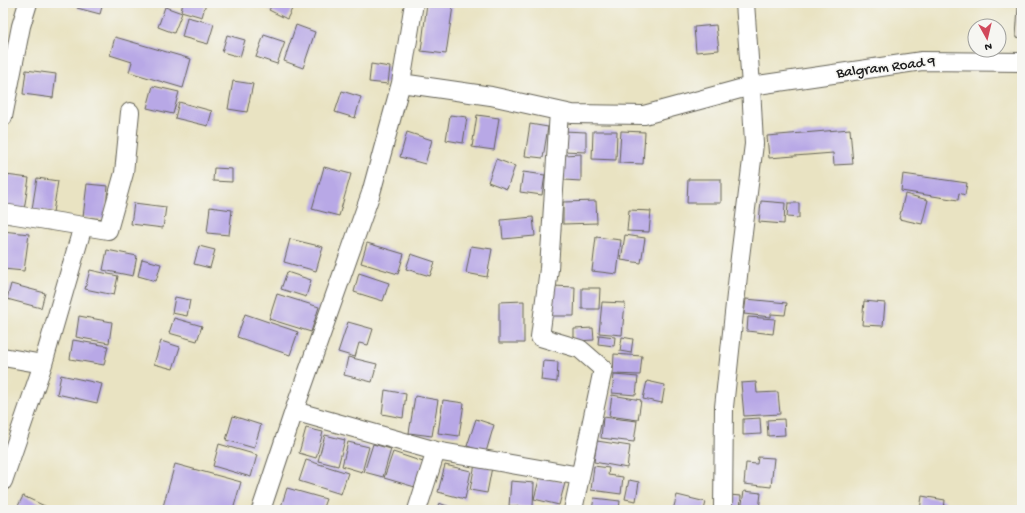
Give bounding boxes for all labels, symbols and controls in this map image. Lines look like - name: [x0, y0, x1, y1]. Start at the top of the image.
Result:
- north arrow: [967, 18, 1007, 58]
- text: N: [984, 39, 993, 52]
- street label: Balgram Road 9: [835, 53, 937, 83]

